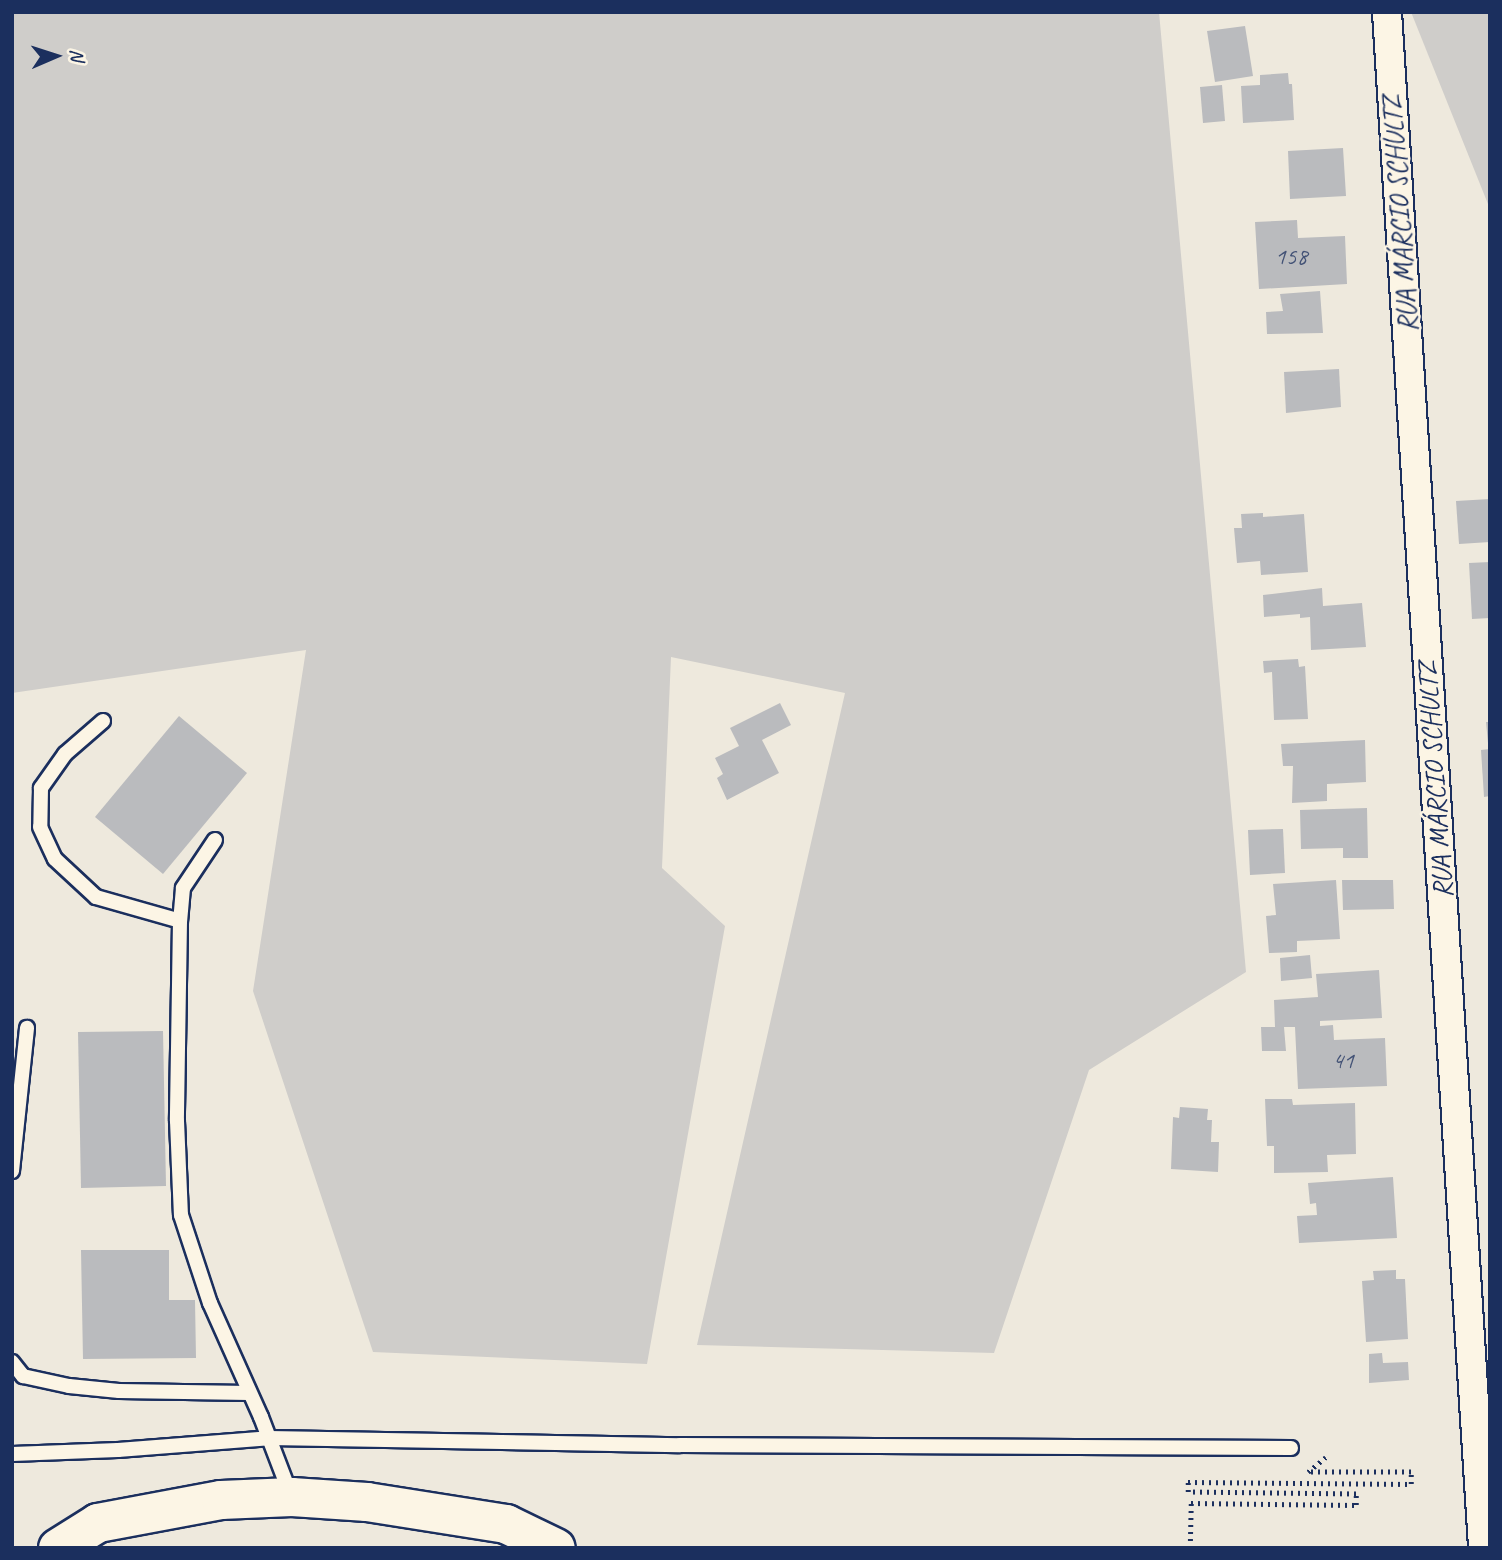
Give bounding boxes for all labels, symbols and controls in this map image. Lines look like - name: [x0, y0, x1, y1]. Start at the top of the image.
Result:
- north arrow: [21, 21, 91, 91]
- text: N: [65, 48, 89, 61]
- street label: RUA MÁRCIO SCHULTZ: [1375, 95, 1425, 333]
- house number: 158: [1275, 243, 1307, 271]
- street label: RUA MÁRCIO SCHULTZ: [1410, 661, 1460, 899]
- house number: 41: [1332, 1047, 1354, 1075]

